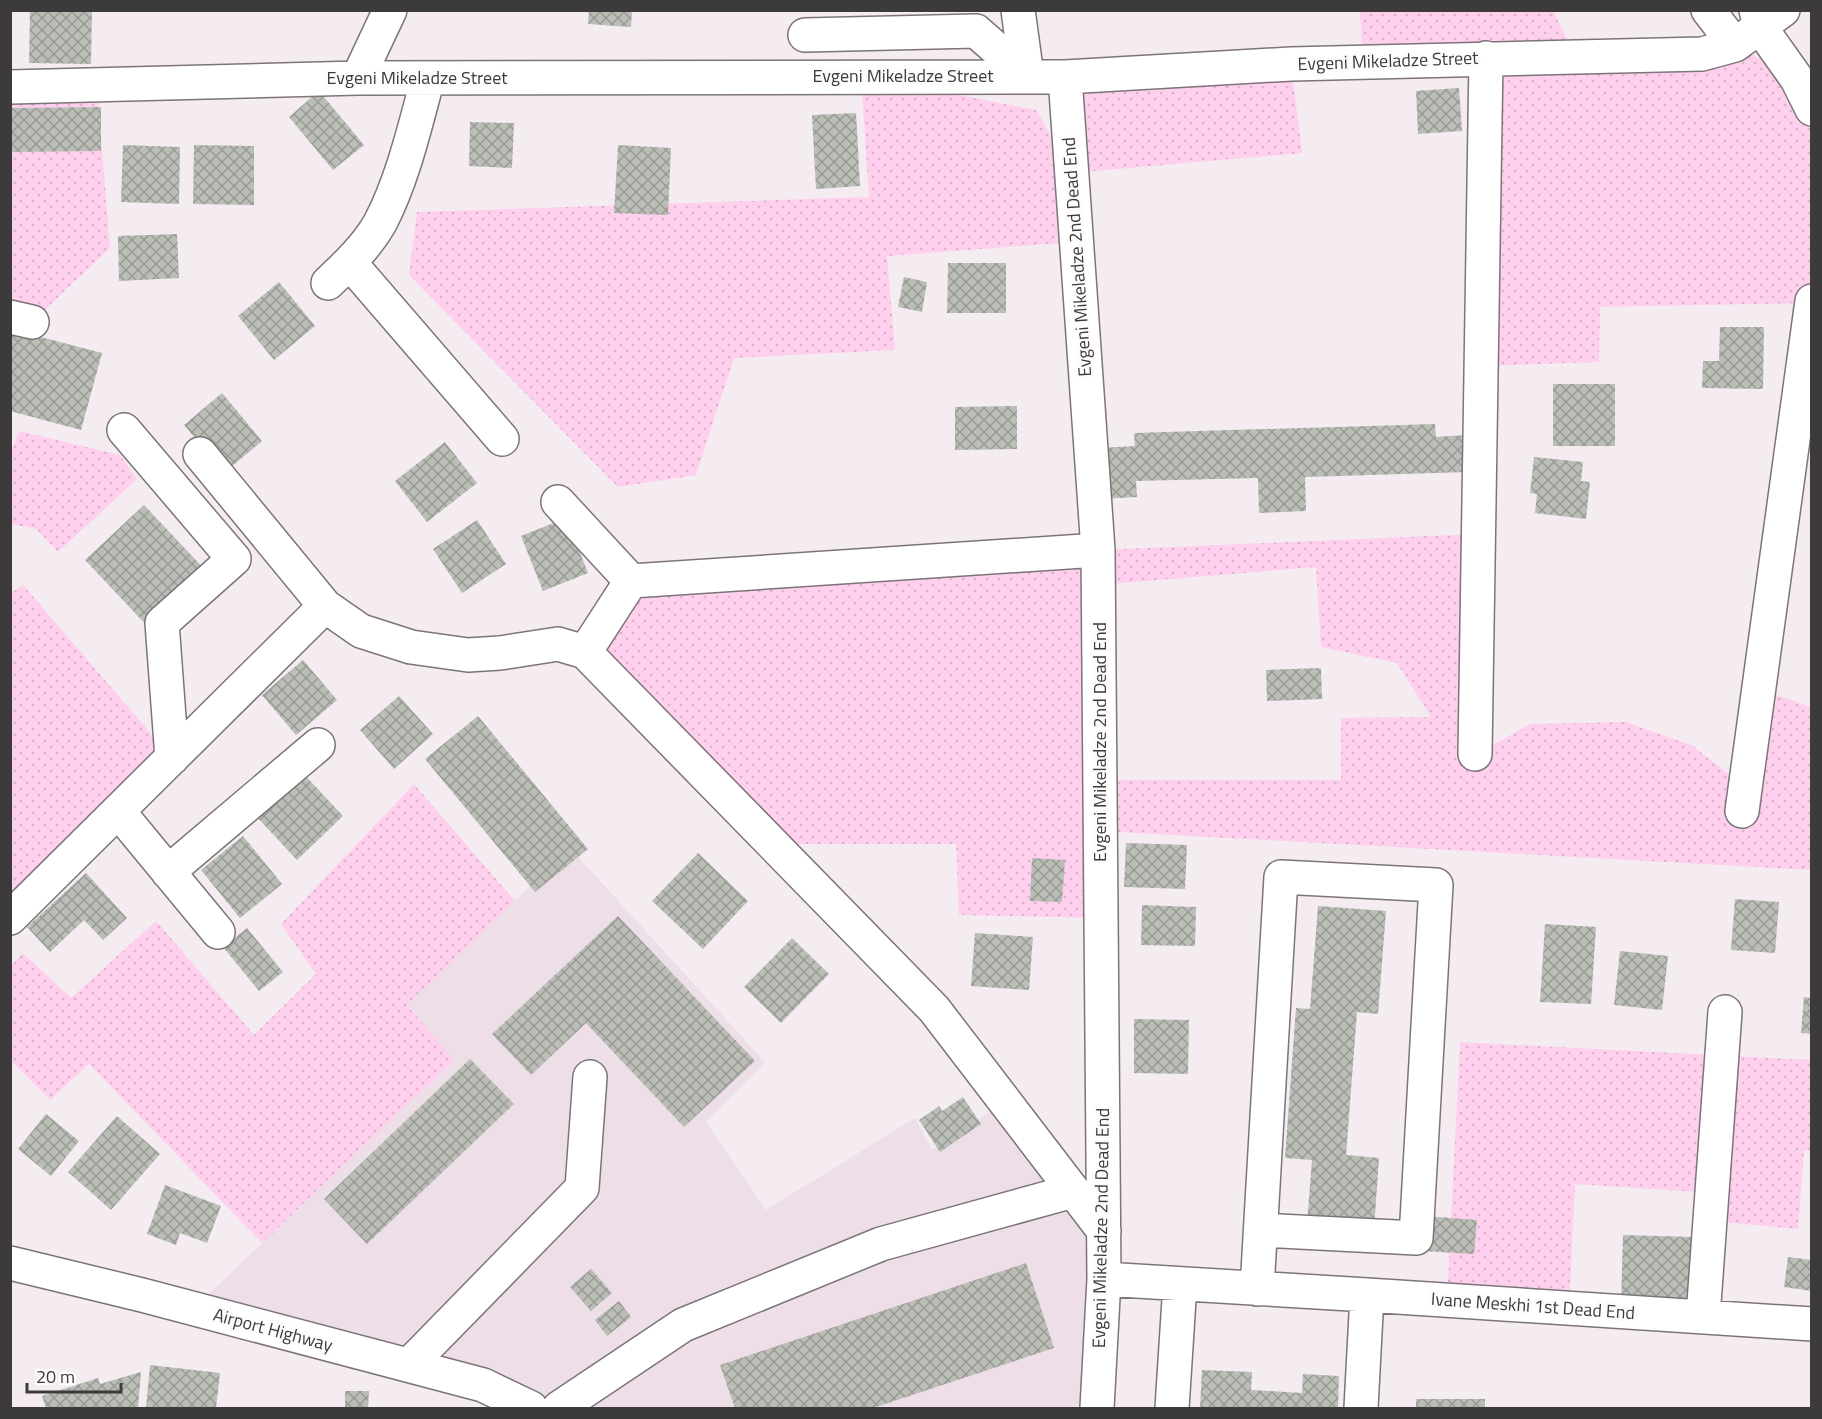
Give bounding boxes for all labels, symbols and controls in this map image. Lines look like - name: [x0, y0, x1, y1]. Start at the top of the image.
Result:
- street label: Evgeni Mikeladze Street: [1297, 44, 1480, 77]
- street label: Evgeni Mikeladze Street: [813, 62, 994, 89]
- street label: Evgeni Mikeladze Street: [327, 64, 508, 91]
- street label: Evgeni Mikeladze 2nd Dead End: [1055, 136, 1098, 378]
- street label: Evgeni Mikeladze 2nd Dead End: [1086, 622, 1113, 862]
- street label: Evgeni Mikeladze 2nd Dead End: [1085, 1108, 1116, 1348]
- street label: Ivane Meskhi 1st Dead End: [1430, 1285, 1636, 1326]
- street label: Airport Highway: [210, 1301, 336, 1358]
- scale bar: [27, 1356, 122, 1394]
- text: 20 m: [36, 1363, 75, 1390]

